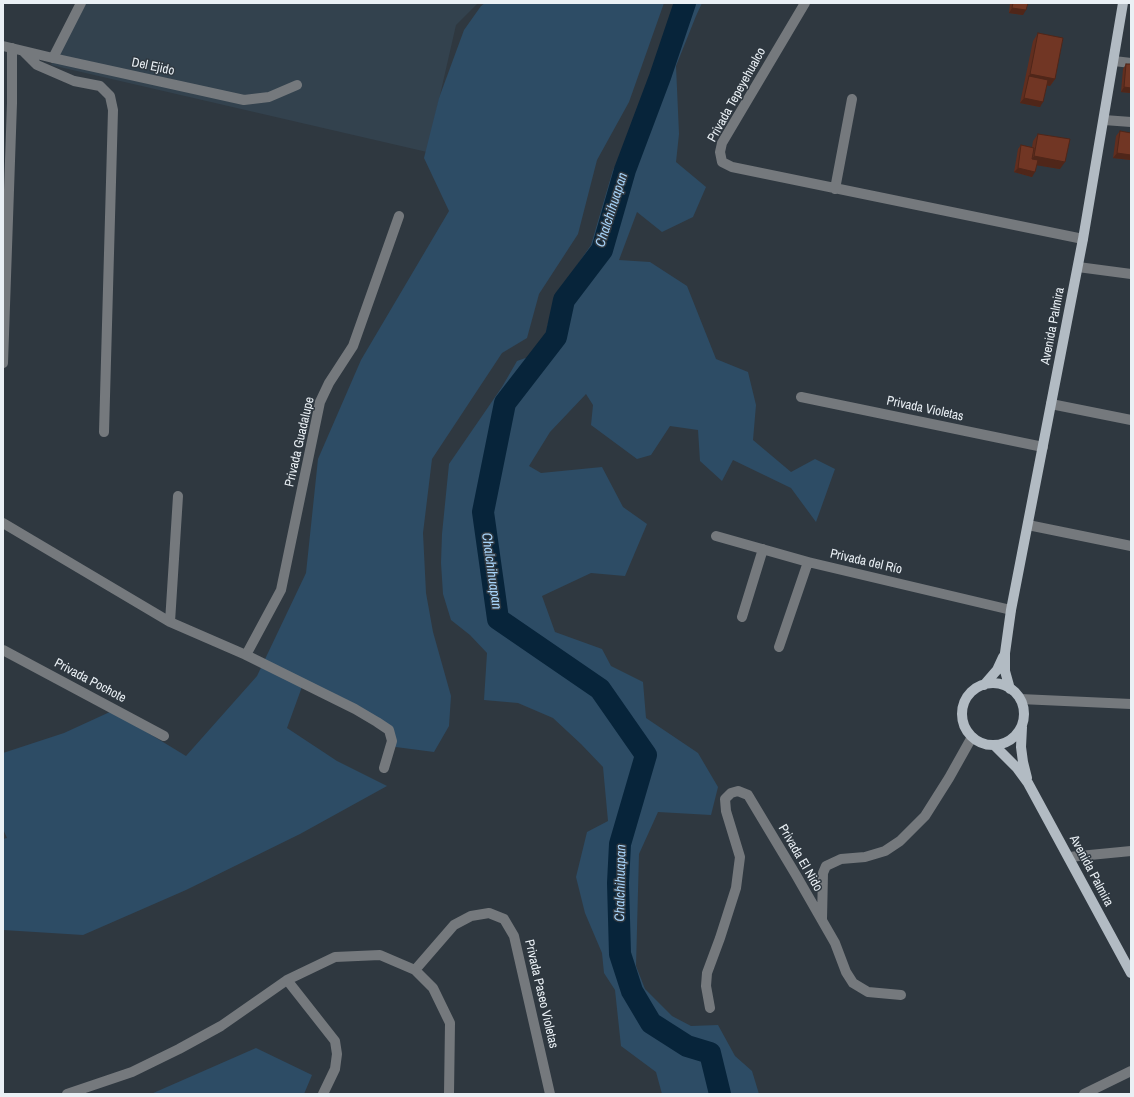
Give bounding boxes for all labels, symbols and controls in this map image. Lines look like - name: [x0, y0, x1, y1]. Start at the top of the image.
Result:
- street label: Privada Tepeyehualco: [705, 45, 769, 145]
- street label: Del Ejido: [130, 55, 176, 79]
- water label: Chalchihuapan: [592, 171, 632, 249]
- street label: Avenida Palmira: [1038, 286, 1068, 366]
- street label: Privada Violetas: [885, 393, 965, 425]
- street label: Privada Guadalupe: [282, 395, 318, 489]
- water label: Chalchihuapan: [477, 532, 505, 610]
- street label: Privada del Río: [828, 546, 904, 578]
- street label: Privada Pochote: [52, 656, 128, 706]
- street label: Privada El Nido: [775, 822, 825, 894]
- street label: Avenida Palmira: [1066, 833, 1116, 909]
- water label: Chalchihuapan: [612, 844, 630, 922]
- street label: Privada Paseo Violetas: [521, 938, 561, 1050]

